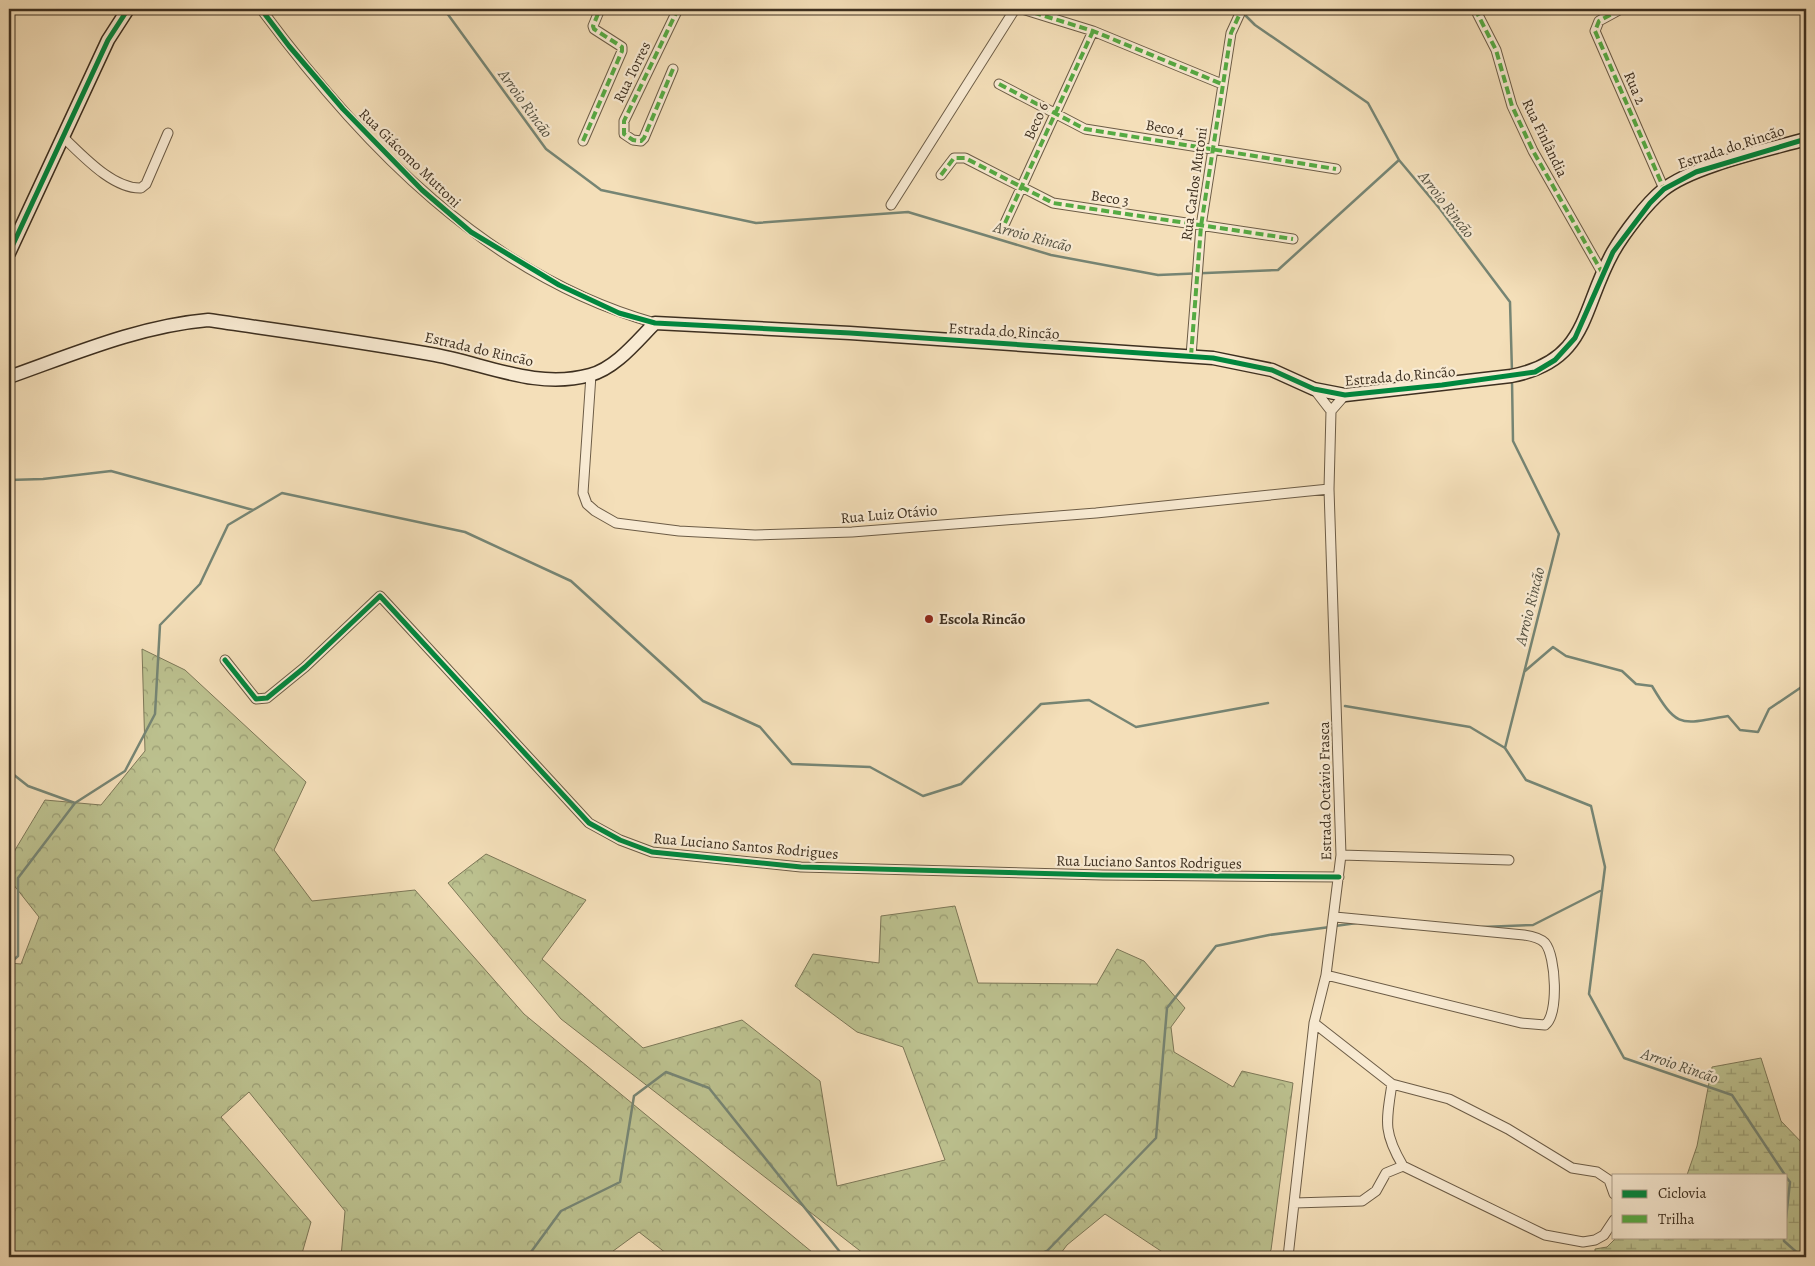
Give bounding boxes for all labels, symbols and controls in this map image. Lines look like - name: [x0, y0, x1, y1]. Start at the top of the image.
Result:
- street label: Rua Torres: [609, 38, 655, 106]
- water label: Arroio Rincão: [492, 64, 558, 142]
- street label: Rua 2: [1619, 68, 1651, 108]
- street label: Rua Finlândia: [1517, 96, 1573, 180]
- street label: Beco 6: [1019, 99, 1053, 143]
- street label: Rua Giácomo Muttoni: [355, 104, 465, 212]
- street label: Beco 4: [1144, 115, 1186, 141]
- street label: Estrada do Rincão: [1675, 120, 1787, 174]
- street label: Rua Carlos Mutoni: [1176, 126, 1212, 242]
- water label: Arroio Rincão: [1412, 166, 1479, 243]
- street label: Beco 3: [1089, 185, 1131, 211]
- water label: Arroio Rincão: [990, 216, 1074, 258]
- street label: Estrada do Rincão: [948, 318, 1060, 344]
- street label: Estrada do Rincão: [423, 327, 535, 371]
- street label: Estrada do Rincão: [1344, 361, 1456, 391]
- street label: Rua Luiz Otávio: [840, 500, 938, 528]
- water label: Arroio Rincão: [1509, 565, 1550, 649]
- place label: Escola Rincão: [939, 609, 1026, 629]
- marker: Escola Rincão: [923, 613, 935, 625]
- street label: Estrada Octávio Frasca: [1314, 721, 1336, 861]
- street label: Rua Luciano Santos Rodrigues: [653, 828, 839, 864]
- street label: Rua Luciano Santos Rodrigues: [1056, 850, 1242, 874]
- water label: Arroio Rincão: [1637, 1042, 1721, 1089]
- legend: [1612, 1174, 1788, 1238]
- text: Ciclovia: [1658, 1183, 1706, 1203]
- text: Trilha: [1658, 1209, 1694, 1229]

